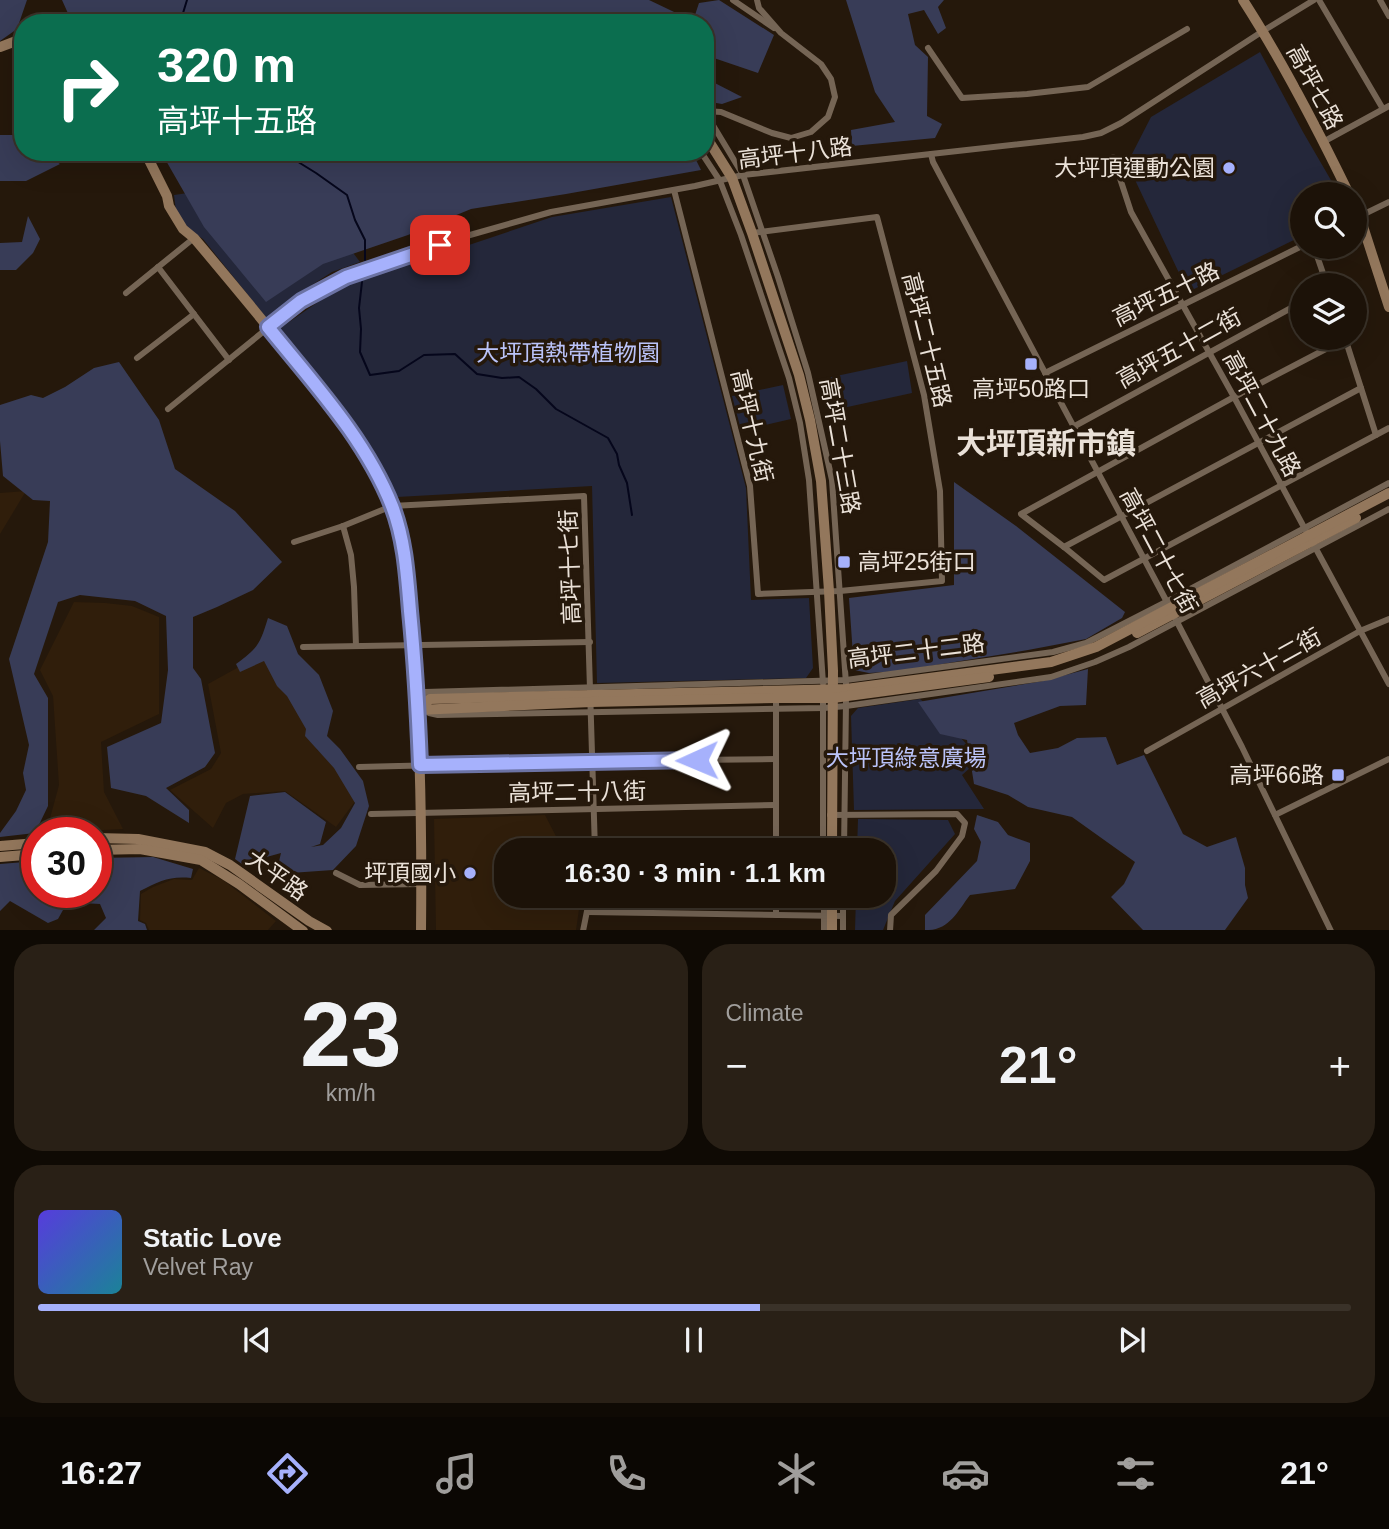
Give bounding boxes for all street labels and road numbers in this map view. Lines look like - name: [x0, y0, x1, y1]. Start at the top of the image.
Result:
- street label: 高坪七路: [1282, 40, 1348, 134]
- street label: 高坪十八路: [736, 133, 854, 173]
- street label: 高坪五十路: [1109, 257, 1223, 331]
- street label: 高坪二十五路: [898, 270, 956, 410]
- street label: 高坪五十二街: [1112, 303, 1246, 393]
- street label: 高坪二十九路: [1218, 347, 1306, 481]
- street label: 高坪十九街: [726, 367, 778, 485]
- street label: 高坪二十三路: [815, 376, 865, 516]
- street label: 高坪二十七街: [1115, 484, 1203, 618]
- street label: 高坪十七街: [555, 509, 585, 625]
- street label: 高坪六十二街: [1192, 623, 1326, 713]
- street label: 高坪二十二路: [846, 630, 986, 672]
- street label: 高坪二十八街: [508, 778, 646, 806]
- street label: 大平路: [241, 845, 313, 905]

